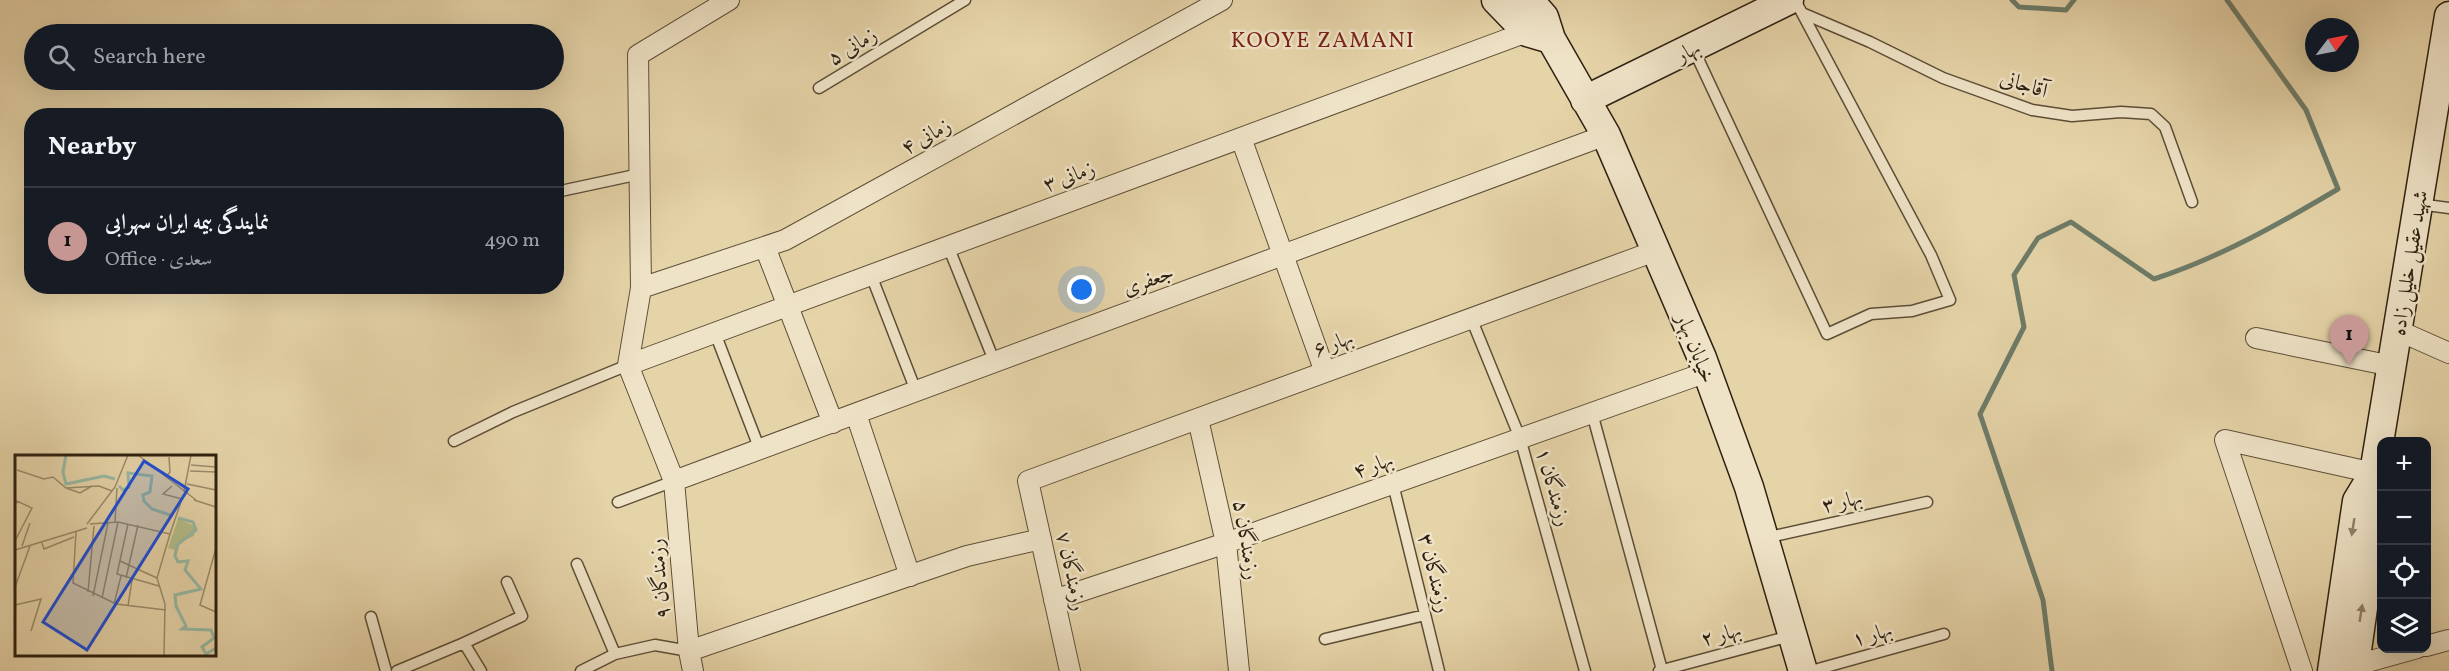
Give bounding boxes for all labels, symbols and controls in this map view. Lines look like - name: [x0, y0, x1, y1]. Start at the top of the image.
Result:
- north arrow: [2305, 18, 2359, 72]
- street label: زمانی ۵: [822, 21, 883, 73]
- search box: [24, 24, 564, 90]
- district label: KOOYE ZAMANI: [1231, 26, 1415, 57]
- street label: بهار: [1669, 34, 1706, 72]
- icon: search: [45, 41, 78, 74]
- text: Search here: [93, 42, 206, 73]
- street label: آقاجانی: [1996, 64, 2053, 107]
- street label: زمانی ۴: [896, 112, 957, 163]
- text: Nearby: [48, 129, 137, 165]
- street label: زمانی ۳: [1040, 155, 1100, 200]
- street label: شهید عقیل خلیل زاده: [2385, 188, 2436, 338]
- text: نمایندگی بیمه ایران سهرابی: [105, 208, 269, 239]
- text: 1: [63, 227, 72, 255]
- text: 490 m: [484, 227, 540, 255]
- text: Office · سعدی: [105, 246, 212, 274]
- street label: جعفری: [1119, 259, 1178, 304]
- your location: [1067, 275, 1096, 304]
- street label: خیابان بهار: [1667, 307, 1722, 388]
- pin: 1: [2330, 316, 2368, 365]
- street label: بهار ۶: [1309, 324, 1358, 365]
- map controls: [2377, 437, 2431, 653]
- button: +: [2377, 437, 2431, 491]
- street label: رزمندگان ۱: [1528, 445, 1578, 530]
- street label: بهار ۴: [1349, 446, 1398, 487]
- inset map: [15, 455, 216, 656]
- street label: بهار ۳: [1819, 484, 1865, 521]
- button: −: [2377, 491, 2431, 545]
- street label: رزمندگان ۵: [1225, 498, 1266, 582]
- one-way arrow: [2349, 518, 2358, 537]
- street label: رزمندگان ۷: [1048, 529, 1093, 614]
- street label: رزمندگان ۳: [1410, 531, 1457, 616]
- street label: رزمندگان ۹: [643, 537, 678, 620]
- button: locate: [2377, 545, 2431, 599]
- button: layers: [2377, 599, 2431, 653]
- one-way arrow: [2357, 604, 2366, 623]
- street label: بهار ۲: [1698, 616, 1745, 655]
- street label: بهار ۱: [1849, 616, 1896, 655]

